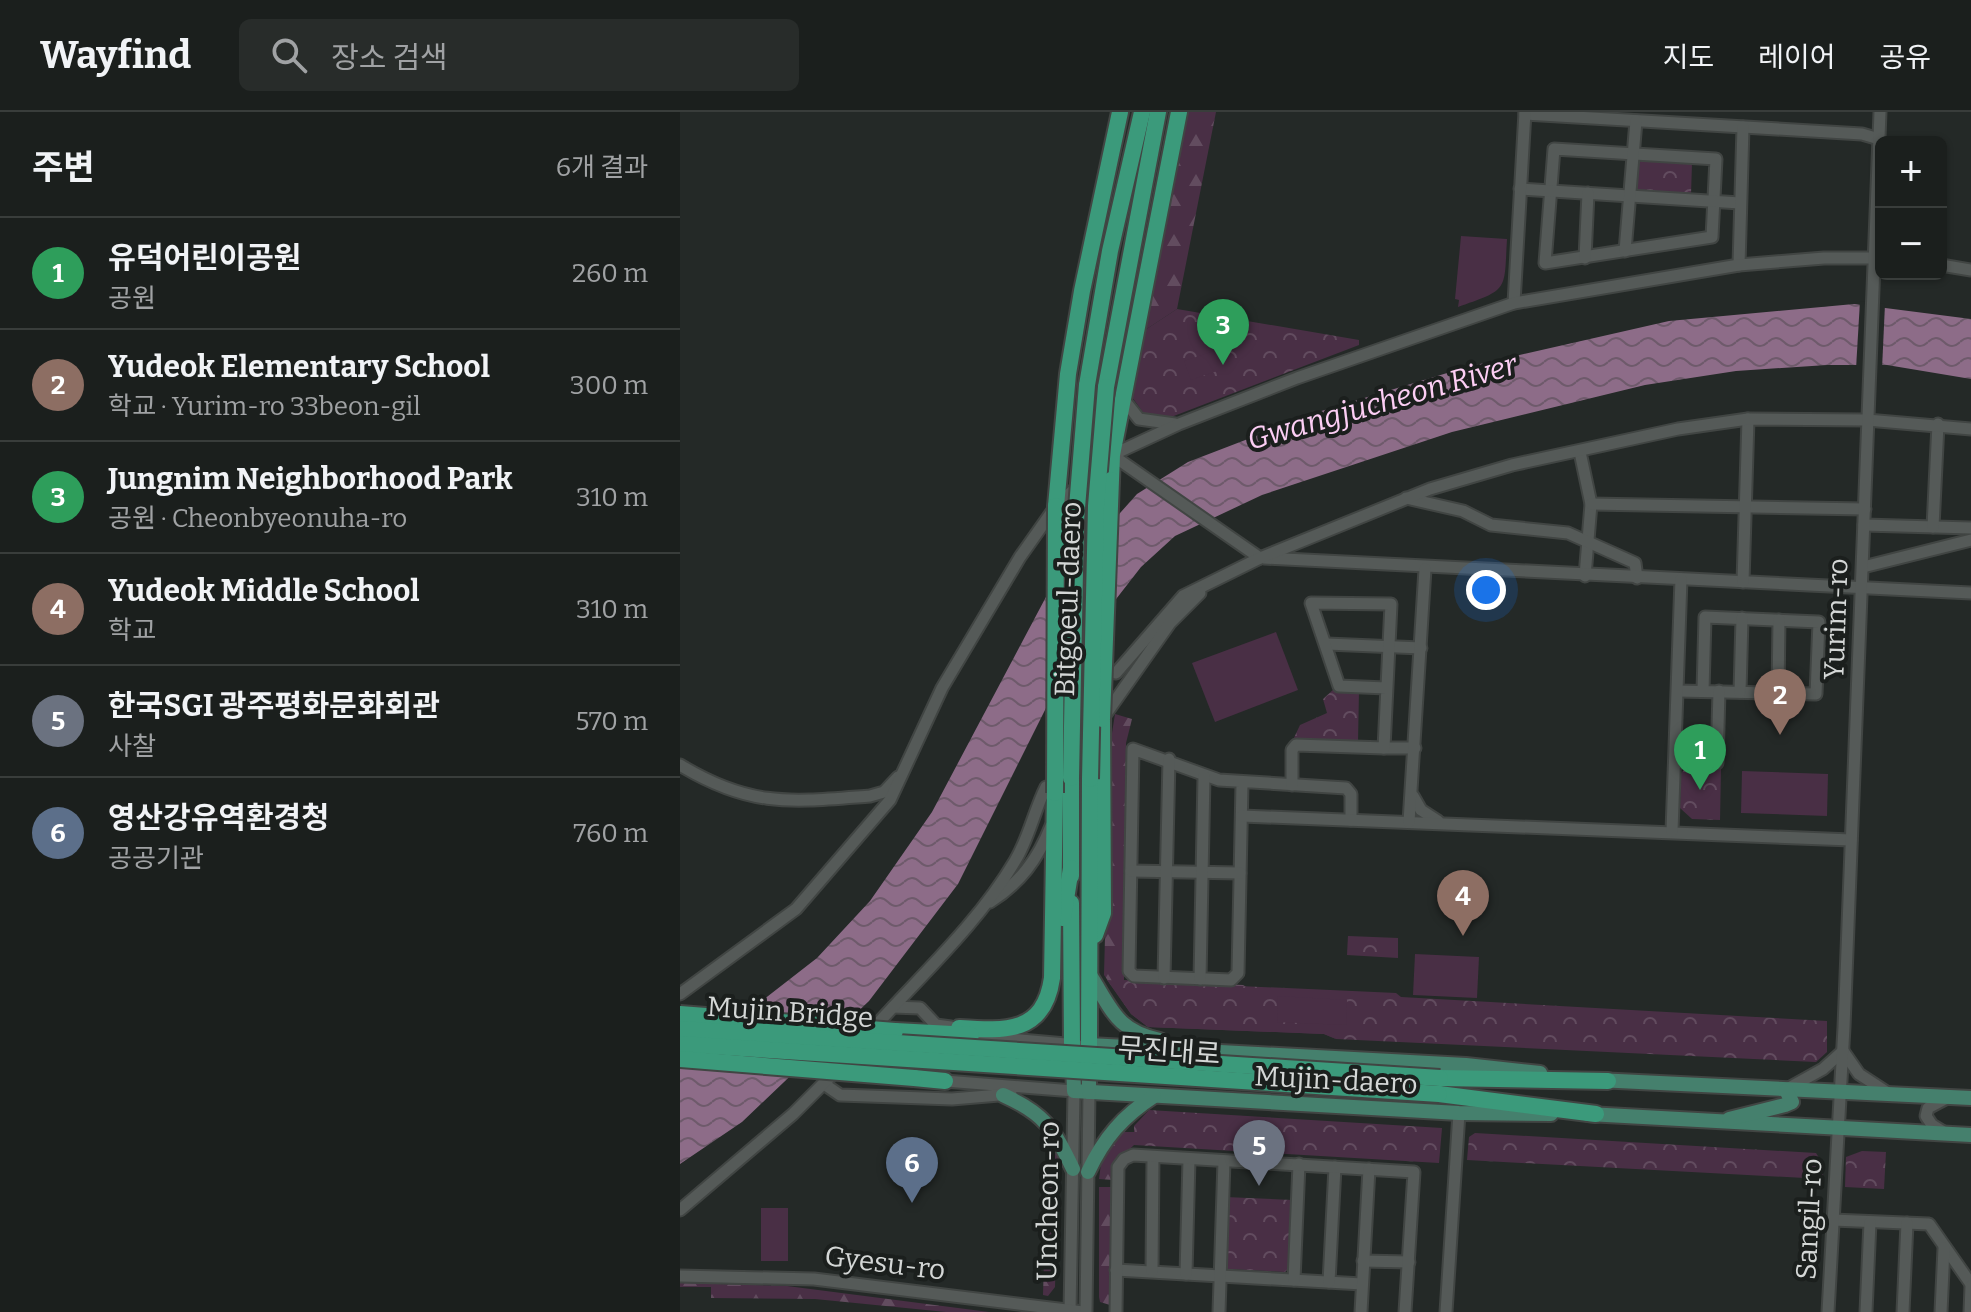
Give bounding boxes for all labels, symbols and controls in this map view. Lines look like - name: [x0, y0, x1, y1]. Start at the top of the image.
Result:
- search box: [239, 19, 799, 91]
- text: Wayfind: [40, 32, 191, 78]
- icon: search: [267, 33, 311, 77]
- text: 장소 검색: [331, 40, 448, 76]
- text: 지도: [1663, 41, 1714, 74]
- text: 레이어: [1758, 41, 1835, 74]
- text: 공유: [1879, 41, 1931, 74]
- map controls: [1875, 136, 1947, 280]
- button: +: [1875, 136, 1947, 208]
- text: 주변: [32, 147, 95, 188]
- text: 6개 결과: [556, 152, 648, 183]
- button: −: [1875, 208, 1947, 280]
- text: 유덕어린이공원: [108, 240, 301, 276]
- text: 1: [52, 258, 64, 289]
- text: 260 m: [572, 258, 648, 289]
- text: 공원: [108, 283, 156, 314]
- pin: 3: [1197, 299, 1249, 365]
- water label: Gwangjucheon River: [1243, 346, 1523, 458]
- text: Yudeok Elementary School: [108, 349, 490, 385]
- text: 2: [51, 370, 65, 401]
- text: 300 m: [570, 370, 648, 401]
- text: 학교 · Yurim-ro 33beon-gil: [108, 391, 421, 422]
- text: Jungnim Neighborhood Park: [108, 461, 513, 497]
- text: 3: [51, 482, 65, 513]
- text: 310 m: [576, 482, 648, 513]
- street label: Bitgoeul-daero: [1048, 501, 1088, 697]
- text: 공원 · Cheonbyeonuha-ro: [108, 503, 407, 534]
- street label: Yurim-ro: [1817, 558, 1855, 680]
- your location: [1466, 570, 1506, 610]
- text: Yudeok Middle School: [108, 573, 420, 609]
- text: 4: [50, 594, 66, 625]
- text: 310 m: [576, 594, 648, 625]
- text: 학교: [108, 615, 156, 646]
- pin: 2: [1754, 669, 1806, 735]
- text: 한국SGI 광주평화문화회관: [108, 688, 440, 724]
- text: 5: [51, 706, 65, 737]
- text: 570 m: [575, 706, 648, 737]
- pin: 1: [1674, 724, 1726, 790]
- text: 사찰: [108, 731, 156, 762]
- text: 영산강유역환경청: [108, 800, 329, 836]
- text: 6: [50, 818, 66, 849]
- text: 760 m: [573, 818, 648, 849]
- text: 공공기관: [108, 843, 204, 874]
- pin: 4: [1437, 870, 1489, 936]
- street label: Mujin Bridge: [706, 990, 874, 1034]
- street label: 무진대로: [1116, 1031, 1222, 1071]
- street label: Mujin-daero: [1254, 1059, 1418, 1101]
- pin: 5: [1233, 1120, 1285, 1186]
- street label: Uncheon-ro: [1030, 1121, 1066, 1281]
- pin: 6: [886, 1137, 938, 1203]
- street label: Sangil-ro: [1789, 1158, 1829, 1280]
- street label: Gyesu-ro: [823, 1239, 947, 1287]

